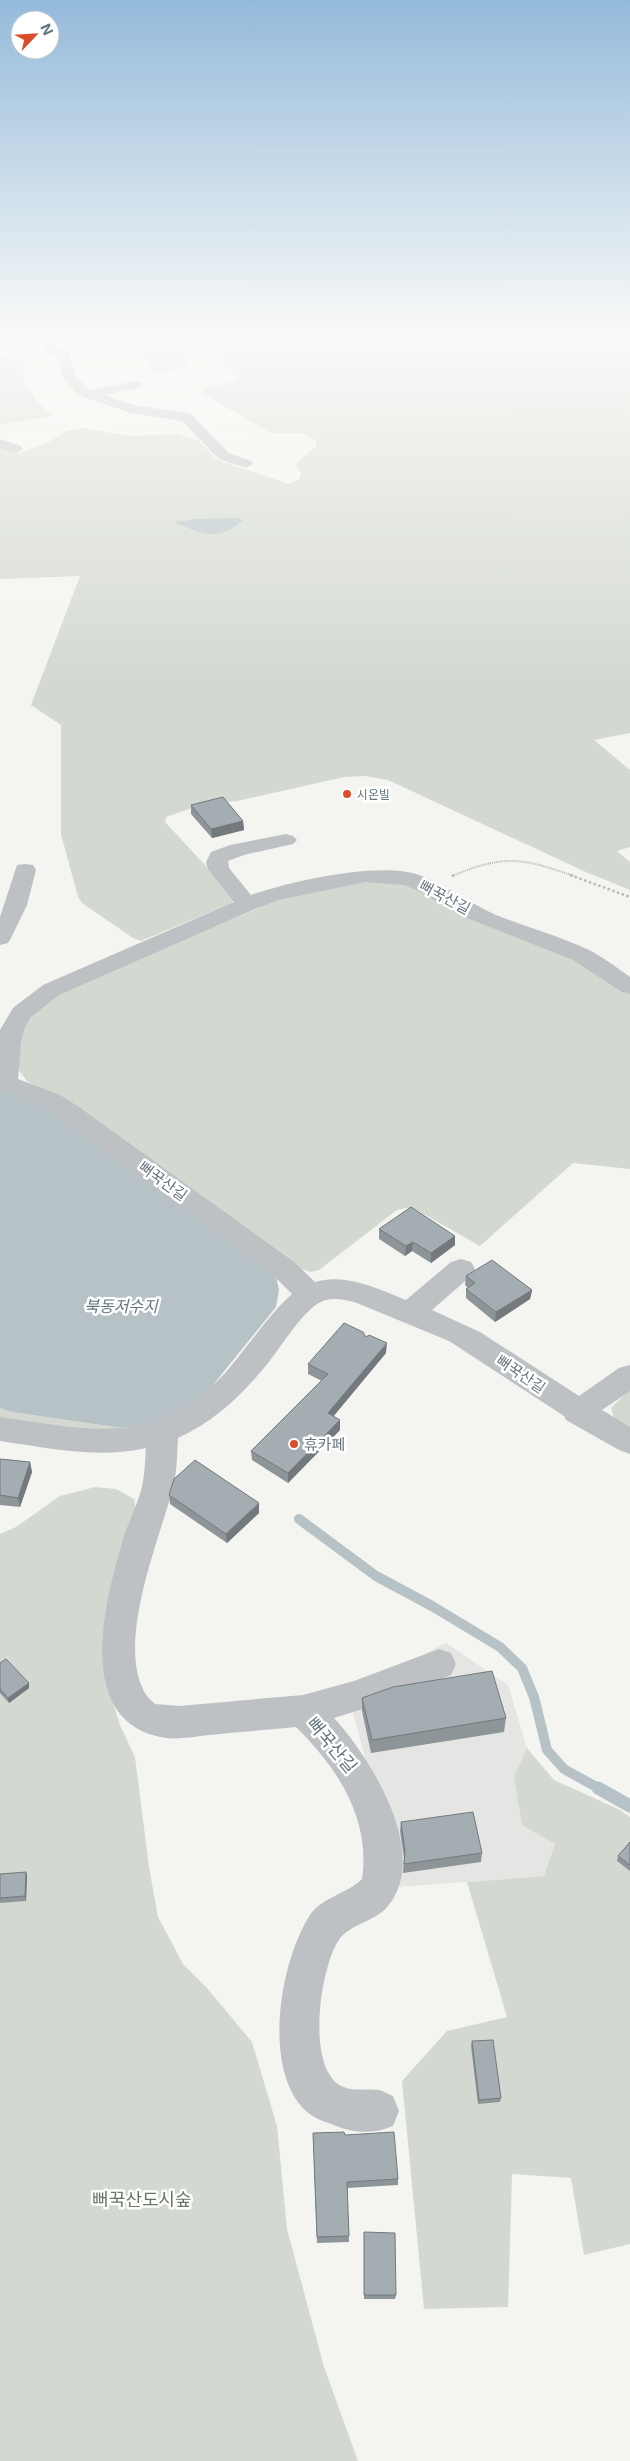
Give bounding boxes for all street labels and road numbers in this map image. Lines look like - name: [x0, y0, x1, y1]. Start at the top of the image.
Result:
- street label: 뻐꾹산길: [416, 876, 474, 918]
- street label: 뻐꾹산길: [135, 1157, 191, 1205]
- street label: 뻐꾹산길: [493, 1351, 549, 1397]
- street label: 뻐꾹산길: [303, 1713, 361, 1777]

